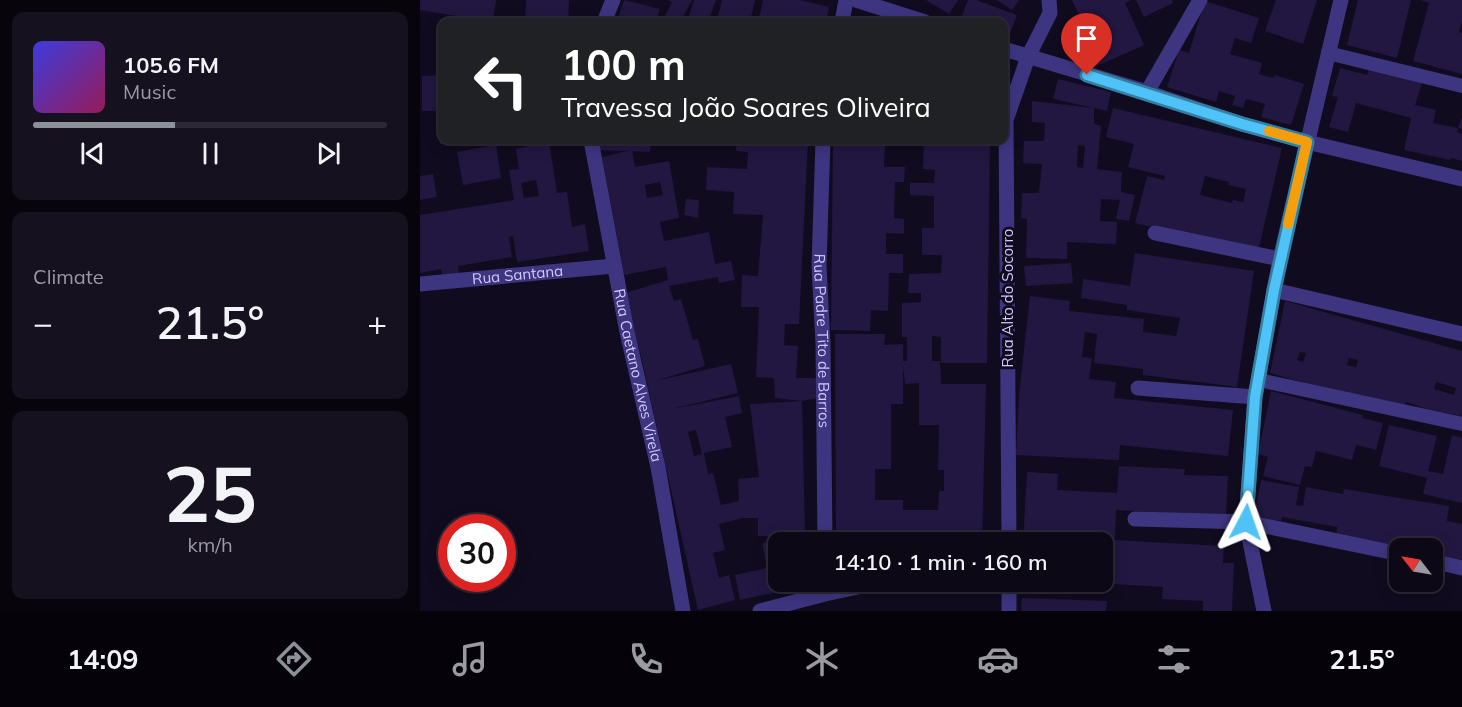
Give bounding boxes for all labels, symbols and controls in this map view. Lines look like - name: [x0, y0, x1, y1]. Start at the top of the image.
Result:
- pin: [1061, 13, 1112, 75]
- icon: arrive: [1070, 22, 1103, 55]
- text: 100 m: [561, 38, 686, 91]
- icon: left: [462, 42, 540, 120]
- text: 105.6 FM: [123, 51, 219, 79]
- text: Music: [123, 79, 176, 104]
- text: Travessa João Soares Oliveira: [561, 90, 931, 124]
- icon: previous: [76, 137, 109, 170]
- icon: pause: [194, 137, 227, 170]
- icon: next: [312, 137, 345, 170]
- street label: Rua Alto do Socorro: [998, 229, 1017, 367]
- street label: Rua Padre Tito de Barros: [810, 253, 834, 428]
- street label: Rua Santana: [471, 261, 564, 288]
- text: Climate: [33, 264, 104, 289]
- street label: Rua Caetano Alves Virela: [610, 287, 667, 464]
- text: 21.5°: [156, 294, 264, 350]
- text: −: [33, 302, 53, 343]
- text: +: [367, 302, 387, 343]
- text: 25: [163, 444, 257, 542]
- position arrow: [1214, 490, 1278, 554]
- speed limit sign: 30: [438, 514, 516, 592]
- text: km/h: [187, 532, 233, 557]
- north arrow: [1389, 538, 1443, 592]
- map controls: [1389, 538, 1443, 592]
- text: 14:10 · 1 min · 160 m: [833, 548, 1048, 576]
- icon: directions: [273, 638, 315, 680]
- icon: music: [449, 638, 491, 680]
- icon: phone: [625, 638, 667, 680]
- icon: climate: [801, 638, 843, 680]
- icon: car: [977, 638, 1019, 680]
- icon: filters: [1153, 638, 1195, 680]
- text: 14:09: [67, 642, 139, 676]
- text: 21.5°: [1329, 642, 1395, 676]

